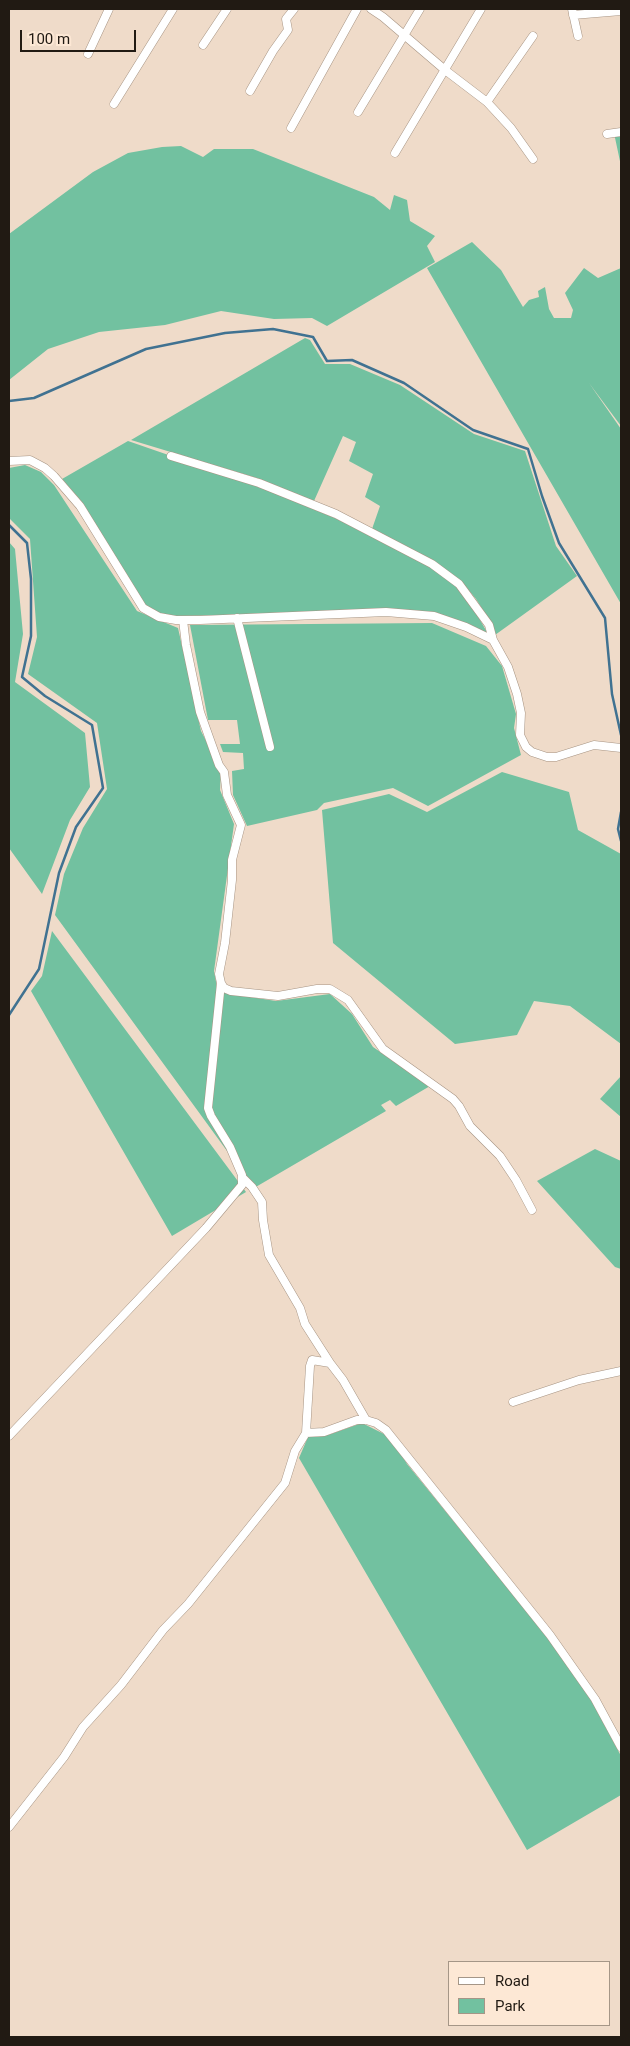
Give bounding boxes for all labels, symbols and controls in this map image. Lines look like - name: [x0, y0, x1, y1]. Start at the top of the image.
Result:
- scale bar: [22, 20, 139, 52]
- text: 100 m: [28, 30, 70, 48]
- legend: [448, 1961, 610, 2026]
- text: Road: [495, 1972, 529, 1990]
- text: Park: [495, 1997, 525, 2015]

